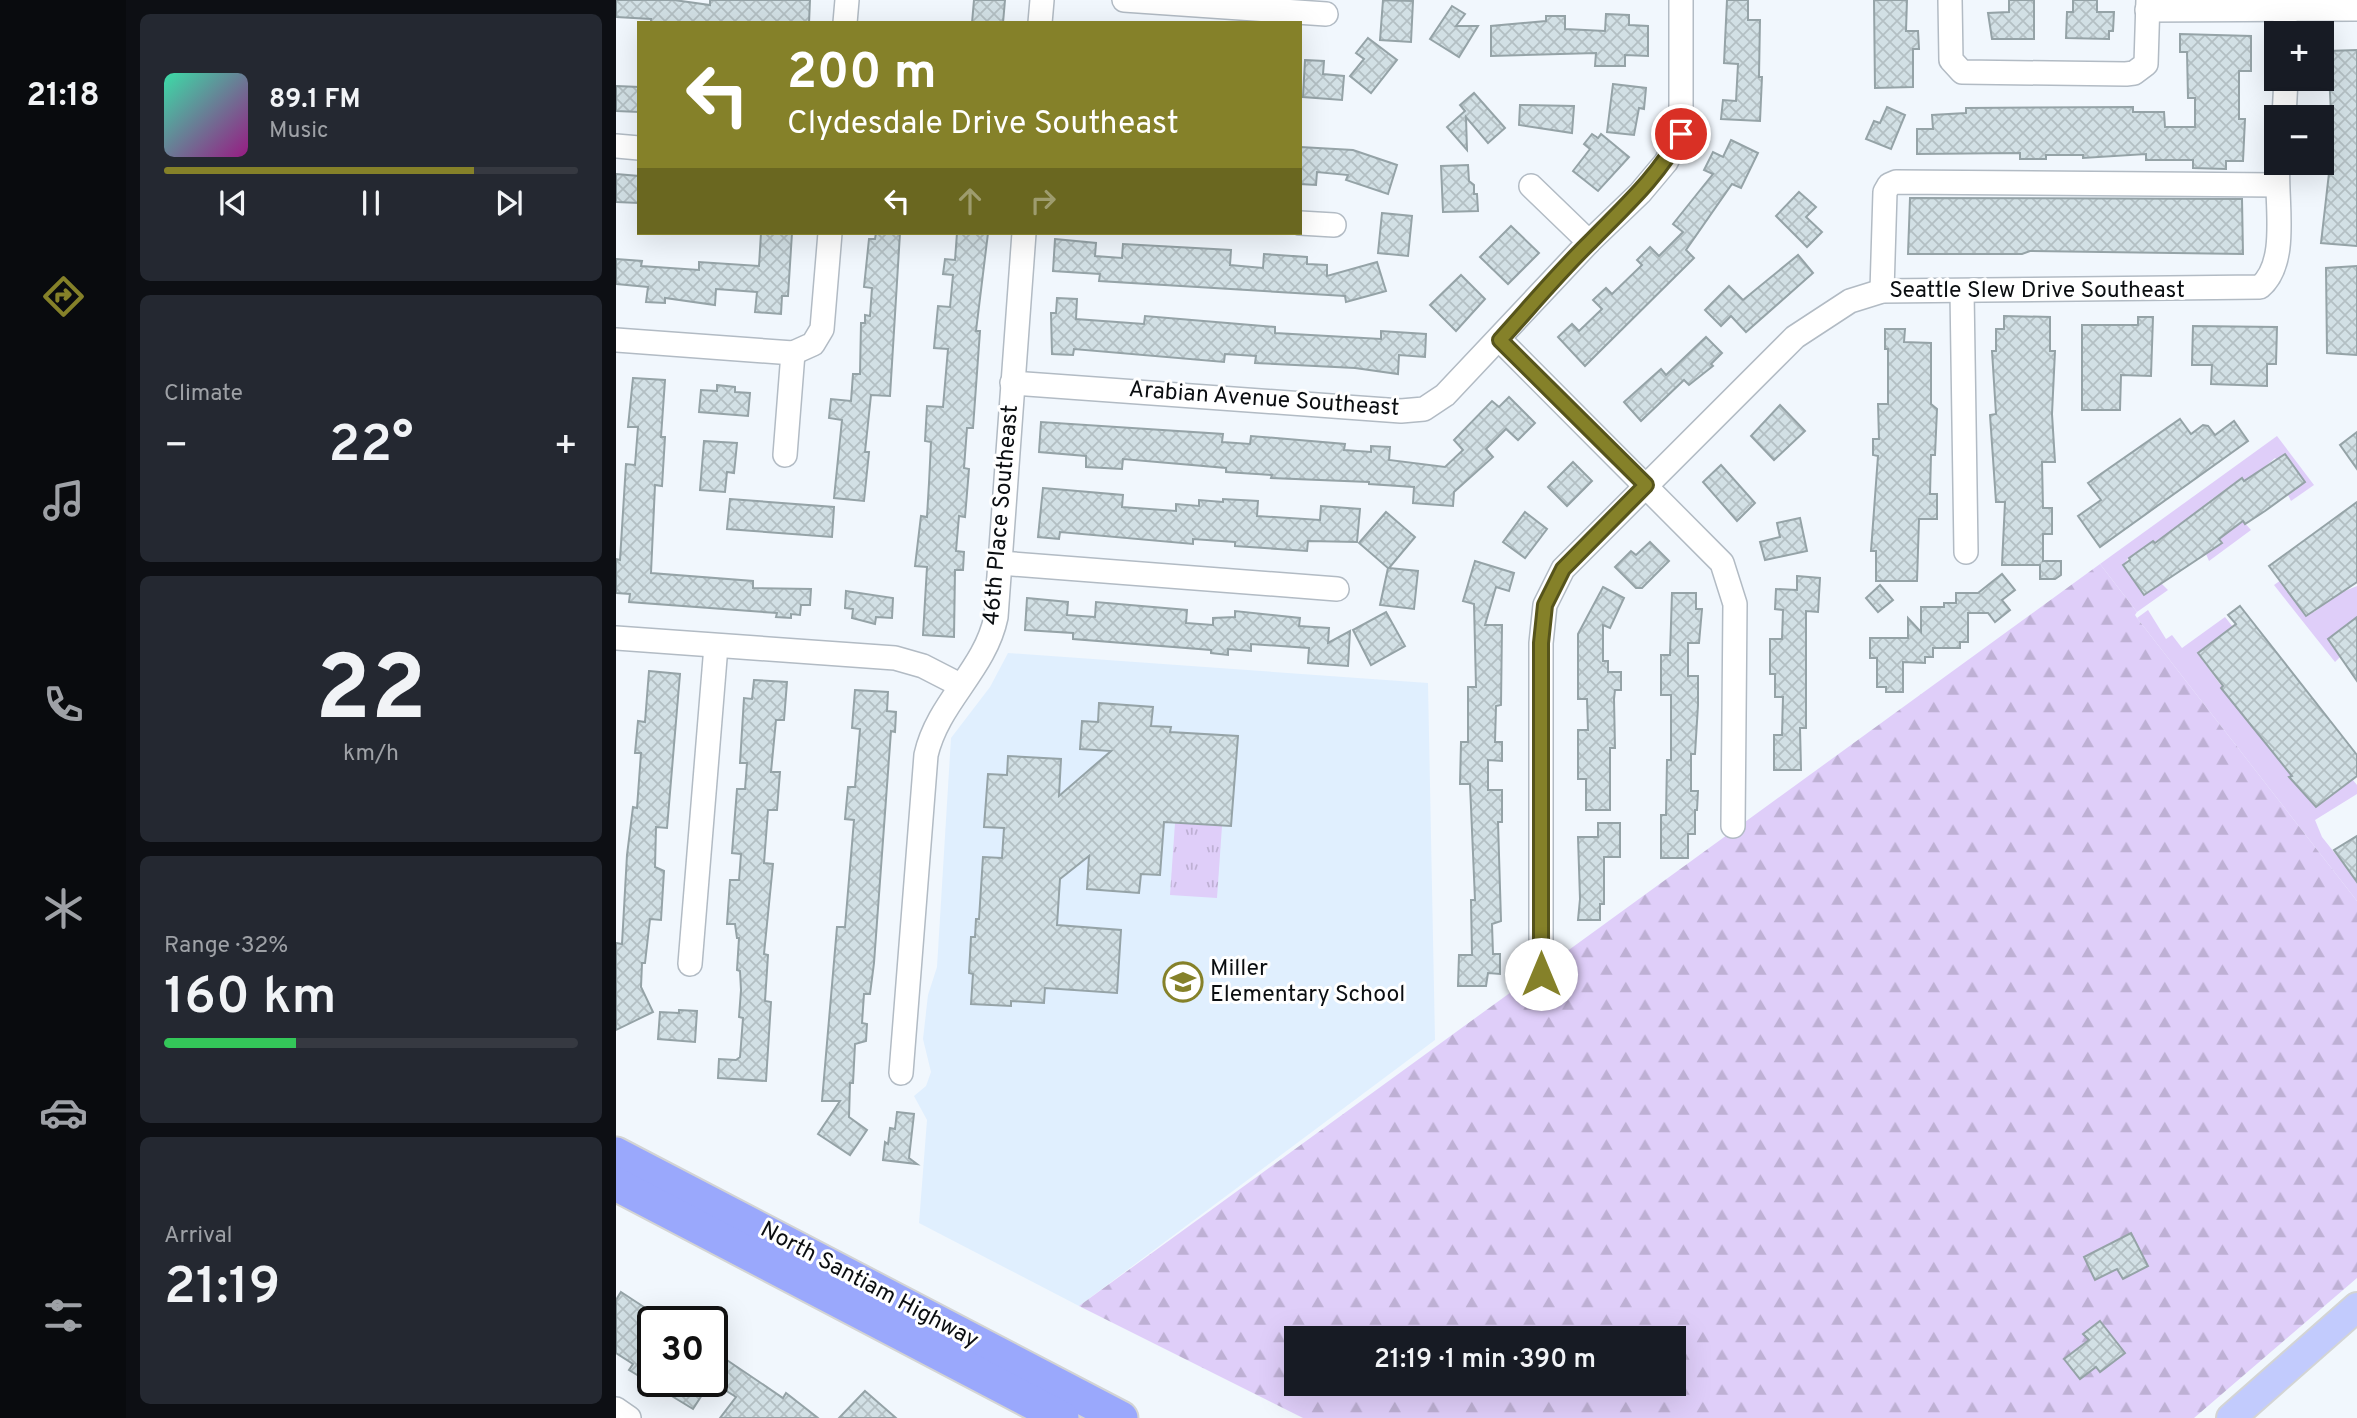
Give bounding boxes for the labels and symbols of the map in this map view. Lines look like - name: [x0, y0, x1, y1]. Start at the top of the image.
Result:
- pin: [1651, 104, 1711, 164]
- street label: Seattle Slew Drive Southeast: [1889, 277, 2185, 306]
- street label: Arabian Avenue Southeast: [1128, 376, 1400, 424]
- street label: 46th Place Southeast: [978, 404, 1026, 626]
- position arrow: [1504, 937, 1578, 1011]
- place label: Miller Elementary School: [1210, 955, 1405, 1010]
- school or university icon: Miller Elementary School: [1162, 961, 1204, 1003]
- street label: North Santiam Highway: [755, 1216, 983, 1356]
- speed limit sign: 30: [637, 1306, 728, 1397]

